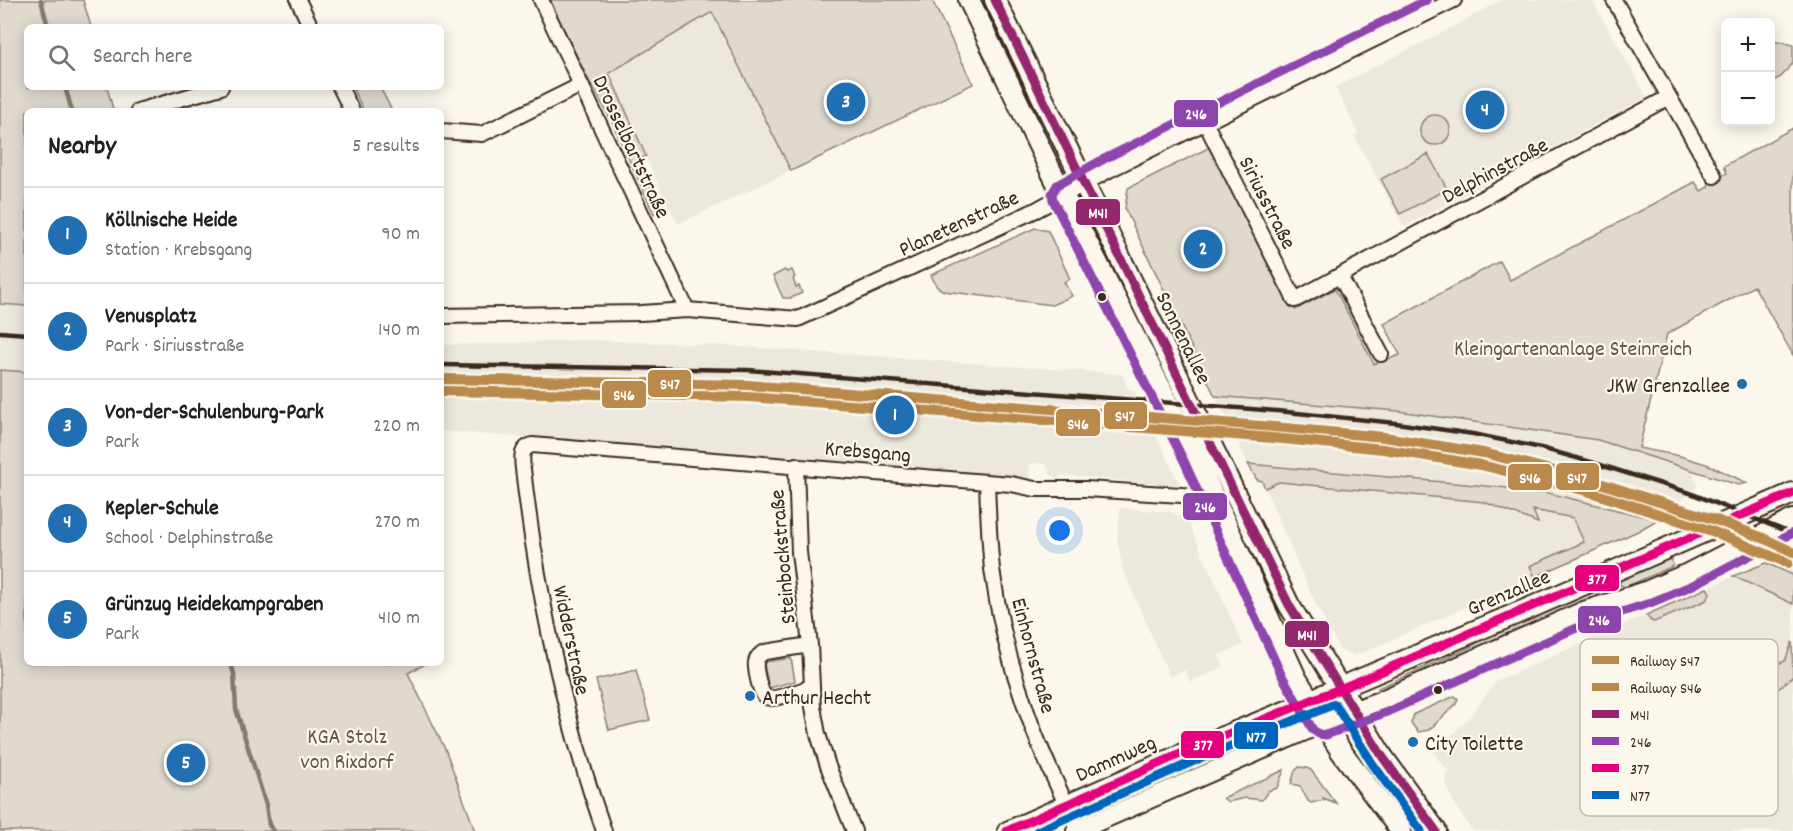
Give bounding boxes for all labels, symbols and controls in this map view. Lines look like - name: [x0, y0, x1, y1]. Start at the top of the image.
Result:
- map controls: [1721, 18, 1775, 126]
- button: +: [1721, 18, 1775, 72]
- search box: [24, 24, 444, 90]
- icon: search: [45, 41, 78, 74]
- text: Search here: [93, 42, 192, 73]
- street label: Drosselbartstraße: [583, 71, 677, 224]
- button: −: [1721, 72, 1775, 126]
- pin: 3: [826, 80, 866, 124]
- pin: 4: [1466, 88, 1504, 132]
- line badge: 246: [1173, 99, 1219, 128]
- text: 246: [1185, 104, 1207, 127]
- text: Nearby: [48, 129, 116, 166]
- street label: Delphinstraße: [1437, 131, 1554, 213]
- text: 5 results: [352, 133, 420, 161]
- street label: Siriusstraße: [1229, 152, 1303, 255]
- street label: Planetenstraße: [894, 184, 1025, 267]
- line badge: M41: [1075, 198, 1121, 226]
- text: M41: [1088, 203, 1108, 226]
- text: Köllnische Heide: [105, 206, 238, 237]
- text: 1: [65, 221, 70, 249]
- text: 90 m: [382, 221, 420, 249]
- pin: 2: [1184, 226, 1222, 272]
- text: Station · Krebsgang: [105, 237, 252, 265]
- street label: Sonnenallee: [1146, 287, 1218, 390]
- unlabelled marker: [1096, 291, 1108, 303]
- text: Venusplatz: [105, 302, 196, 333]
- text: 2: [63, 317, 72, 345]
- text: 140 m: [378, 317, 420, 345]
- text: Park · Siriusstraße: [105, 333, 244, 361]
- park label: Kleingartenanlage Steinreich: [1454, 335, 1692, 366]
- line badge: S47: [647, 369, 692, 398]
- place label: JKW Grenzallee: [1607, 372, 1730, 403]
- text: S47: [660, 374, 680, 397]
- marker: JKW Grenzallee: [1735, 377, 1749, 391]
- line badge: S46: [601, 380, 647, 409]
- text: S46: [613, 385, 635, 408]
- pin: 1: [876, 392, 914, 438]
- text: Von-der-Schulenburg-Park: [105, 398, 324, 429]
- line badge: S47: [1103, 401, 1148, 430]
- text: S47: [1115, 406, 1135, 429]
- line badge: S46: [1055, 408, 1101, 437]
- text: 3: [63, 413, 72, 441]
- text: 220 m: [373, 413, 420, 441]
- text: S46: [1067, 414, 1089, 437]
- text: Park: [105, 429, 139, 457]
- street label: Krebsgang: [823, 434, 912, 473]
- line badge: S47: [1555, 462, 1600, 491]
- line badge: S46: [1507, 463, 1553, 491]
- text: S46: [1519, 468, 1541, 491]
- text: S47: [1567, 468, 1587, 491]
- street label: Steinbockstraße: [763, 488, 806, 625]
- line badge: 246: [1182, 492, 1228, 521]
- text: Kepler-Schule: [105, 494, 219, 525]
- text: 246: [1194, 497, 1216, 520]
- text: 4: [63, 509, 72, 537]
- text: 270 m: [374, 509, 420, 537]
- your location: [1045, 516, 1074, 545]
- text: School · Delphinstraße: [105, 525, 273, 553]
- street label: Grenzallee: [1463, 563, 1556, 626]
- line badge: 377: [1574, 564, 1620, 592]
- text: 377: [1587, 569, 1607, 592]
- street label: Widderstraße: [543, 583, 596, 698]
- text: Grünzug Heidekampgraben: [105, 590, 323, 621]
- street label: Einhornstraße: [1001, 595, 1062, 717]
- text: 5: [63, 605, 72, 633]
- text: 410 m: [378, 605, 420, 633]
- line badge: 246: [1577, 605, 1622, 634]
- text: 246: [1588, 610, 1610, 633]
- line badge: M41: [1284, 620, 1330, 648]
- text: Park: [105, 621, 139, 649]
- text: M41: [1297, 625, 1317, 648]
- legend: [1580, 639, 1778, 816]
- text: Railway S47: [1630, 651, 1700, 674]
- text: Railway S46: [1630, 678, 1702, 701]
- place label: Arthur Hecht: [762, 684, 871, 715]
- unlabelled marker: [1432, 684, 1444, 696]
- marker: Arthur Hecht: [743, 689, 757, 703]
- text: M41: [1630, 705, 1650, 728]
- line badge: N77: [1233, 721, 1279, 750]
- park label: KGA Stolz von Rixdorf: [300, 723, 395, 779]
- text: N77: [1246, 727, 1266, 750]
- street label: Dammweg: [1071, 729, 1162, 792]
- line badge: 377: [1180, 730, 1225, 759]
- place label: City Toilette: [1425, 730, 1523, 761]
- text: 246: [1630, 732, 1652, 755]
- text: 377: [1193, 735, 1213, 758]
- marker: City Toilette: [1406, 735, 1420, 749]
- pin: 5: [166, 740, 206, 786]
- text: 377: [1630, 759, 1649, 782]
- text: N77: [1630, 786, 1650, 809]

